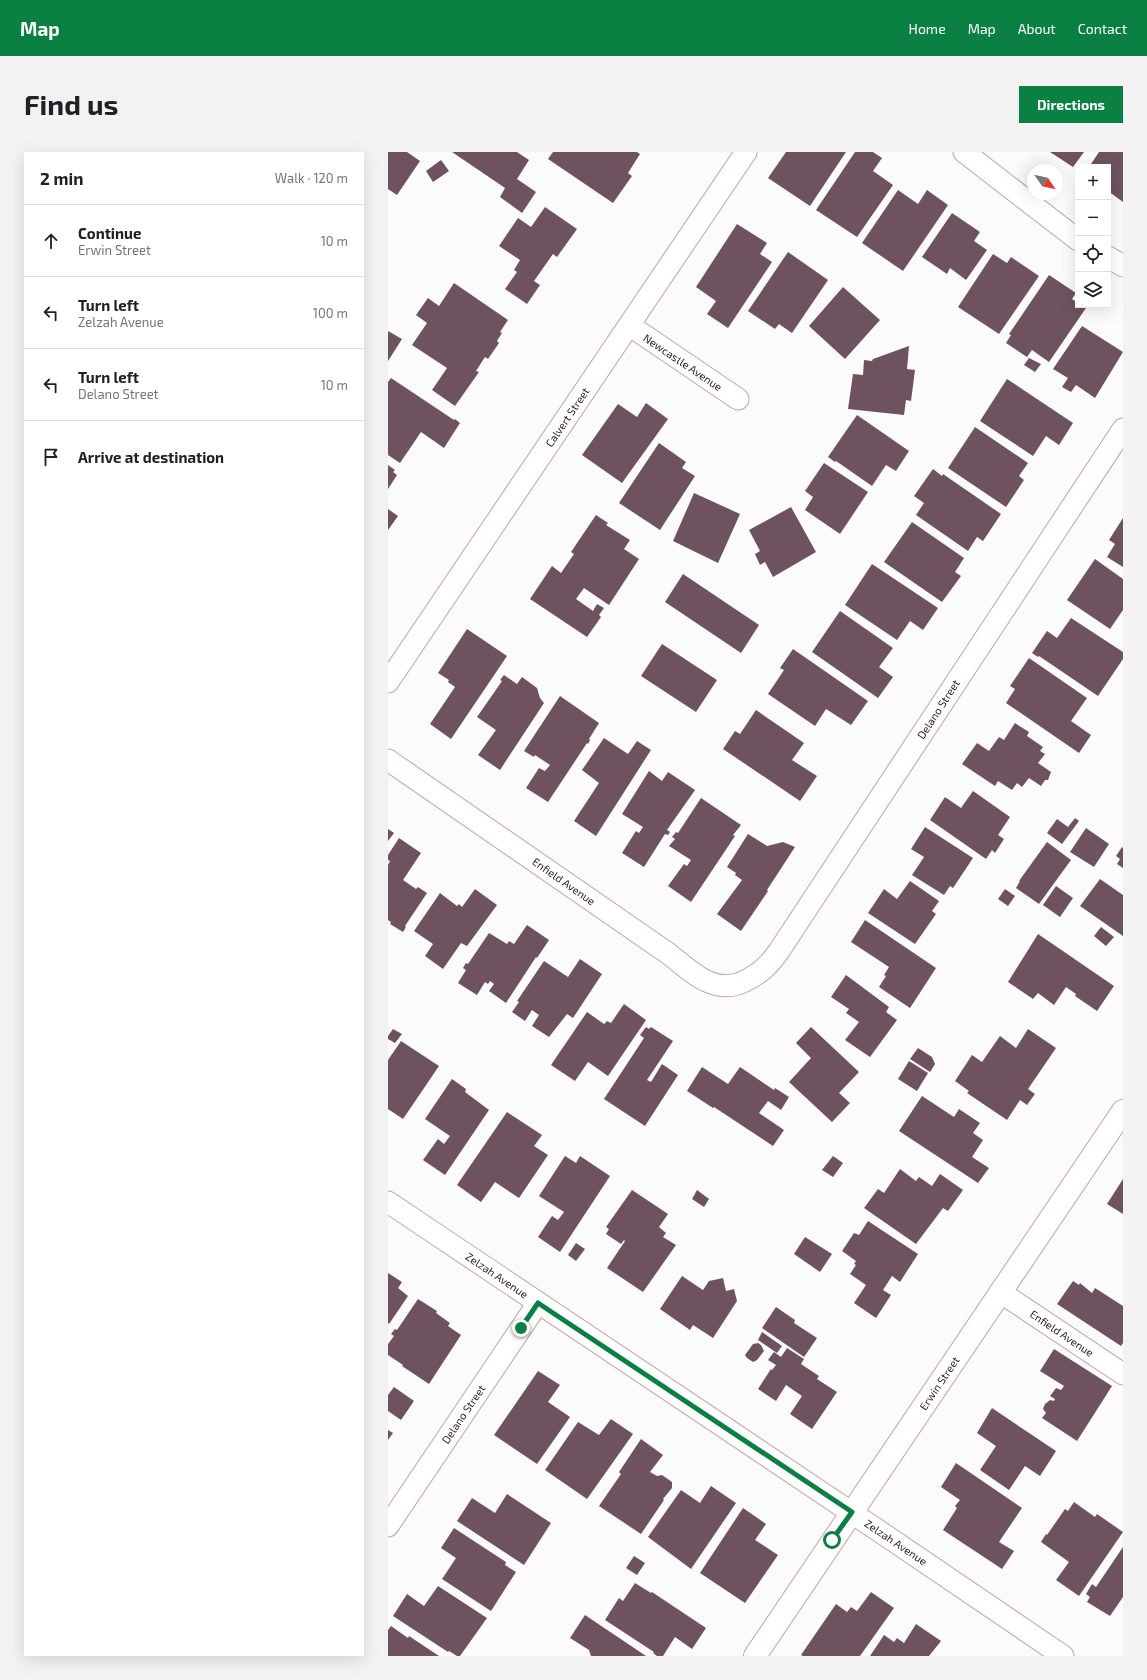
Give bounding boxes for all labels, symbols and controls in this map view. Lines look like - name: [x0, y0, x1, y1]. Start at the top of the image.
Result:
- text: Map: [20, 17, 60, 40]
- text: Home: [909, 20, 946, 37]
- text: Map: [968, 20, 996, 37]
- text: About: [1018, 20, 1056, 37]
- text: Contact: [1078, 20, 1127, 37]
- button: Directions: [1019, 86, 1123, 123]
- text: Find us: [24, 87, 118, 121]
- north arrow: [1027, 164, 1063, 200]
- map controls: [1075, 164, 1111, 308]
- button: +: [1075, 164, 1111, 200]
- text: 2 min: [40, 168, 83, 188]
- text: Walk · 120 m: [275, 170, 348, 186]
- button: −: [1075, 200, 1111, 236]
- text: Continue: [78, 224, 141, 242]
- icon: ahead: [40, 230, 62, 252]
- text: 10 m: [321, 233, 348, 249]
- button: locate: [1075, 236, 1111, 272]
- text: Erwin Street: [78, 242, 151, 258]
- button: layers: [1075, 272, 1111, 308]
- text: Turn left: [78, 296, 139, 314]
- icon: left: [40, 302, 62, 324]
- text: 100 m: [313, 305, 348, 321]
- text: Zelzah Avenue: [78, 314, 164, 330]
- street label: Newcastle Avenue: [641, 331, 725, 393]
- text: Turn left: [78, 368, 139, 386]
- icon: left: [40, 374, 62, 396]
- text: 10 m: [321, 377, 348, 393]
- street label: Calvert Street: [542, 385, 592, 449]
- text: Delano Street: [78, 386, 159, 402]
- icon: arrive: [40, 446, 62, 468]
- text: Arrive at destination: [78, 448, 224, 466]
- street label: Delano Street: [914, 677, 962, 741]
- street label: Enfield Avenue: [530, 855, 598, 908]
- street label: Zelzah Avenue: [463, 1249, 531, 1301]
- street label: Enfield Avenue: [1028, 1307, 1096, 1359]
- route end: [512, 1319, 530, 1337]
- street label: Erwin Street: [916, 1354, 962, 1412]
- street label: Delano Street: [439, 1382, 487, 1446]
- street label: Zelzah Avenue: [862, 1516, 930, 1568]
- route start: [823, 1531, 841, 1549]

